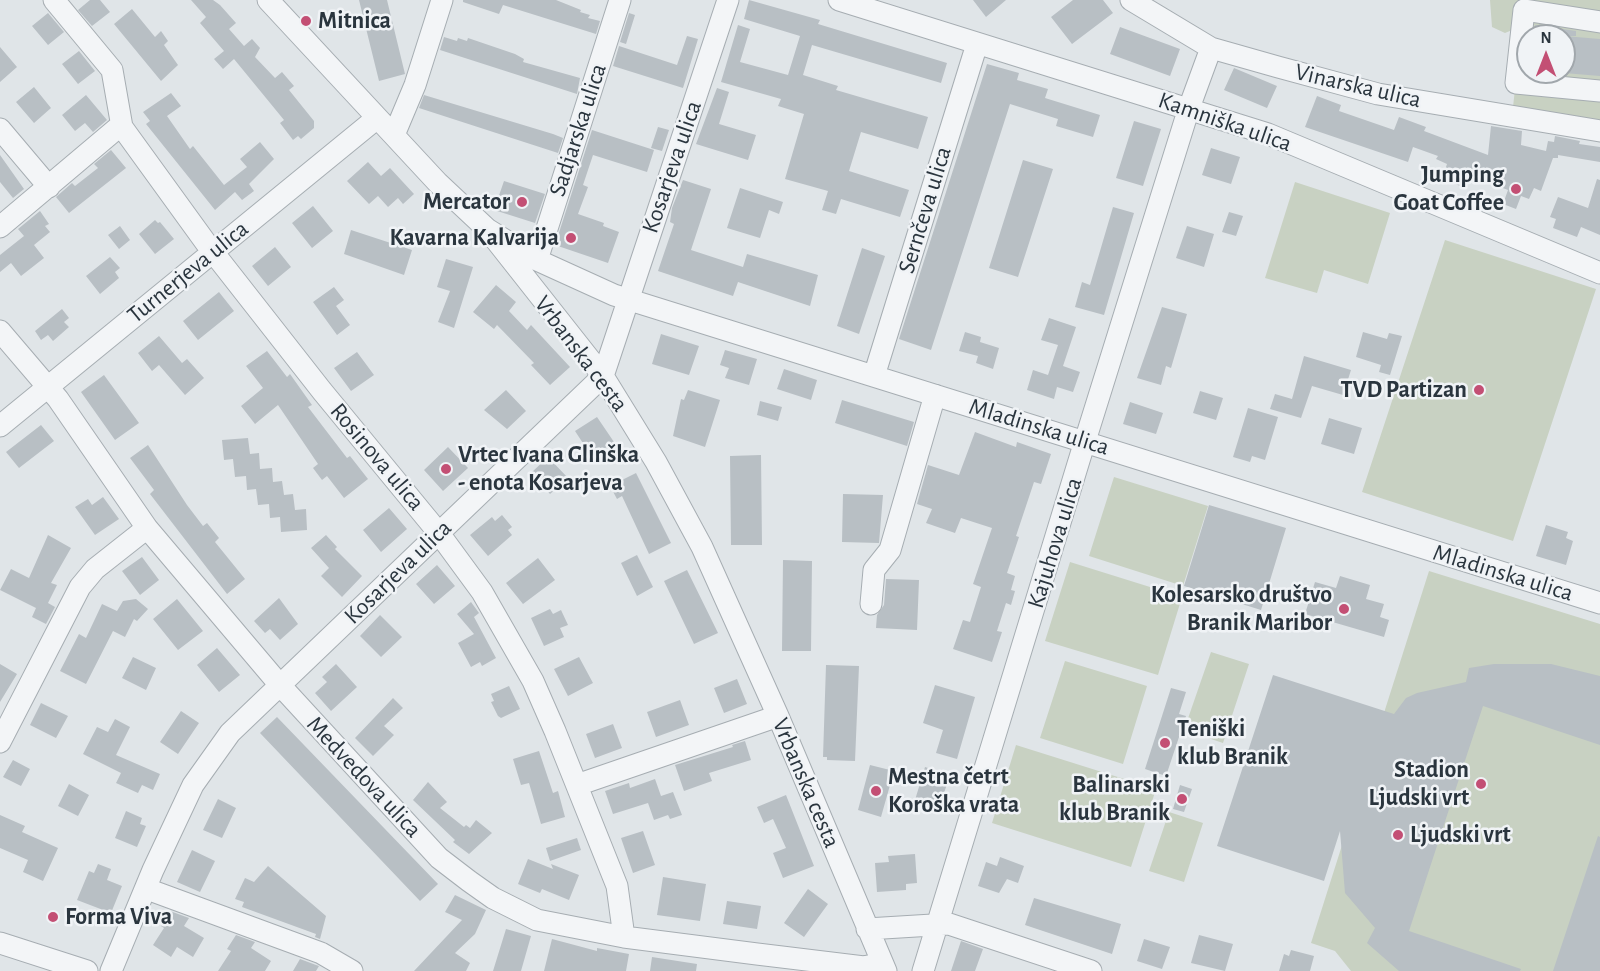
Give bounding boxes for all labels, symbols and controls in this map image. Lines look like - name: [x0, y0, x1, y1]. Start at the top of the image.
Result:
- place label: Mitnica: [318, 7, 391, 35]
- marker: Mitnica: [299, 14, 313, 28]
- north arrow: [1516, 24, 1576, 84]
- text: N: [1540, 30, 1552, 46]
- street label: Vinarska ulica: [1292, 57, 1424, 115]
- street label: Sadjarska ulica: [543, 60, 613, 200]
- street label: Kamniška ulica: [1154, 86, 1296, 158]
- street label: Kosarjeva ulica: [636, 97, 708, 237]
- street label: Sernčeva ulica: [892, 143, 958, 277]
- place label: Jumping Goat Coffee: [1393, 161, 1504, 217]
- marker: Jumping Goat Coffee: [1509, 182, 1523, 196]
- place label: Mercator: [423, 188, 510, 216]
- marker: Mercator: [515, 195, 529, 209]
- street label: Turnerjeva ulica: [122, 214, 254, 330]
- place label: Kavarna Kalvarija: [389, 224, 559, 252]
- marker: Kavarna Kalvarija: [564, 231, 578, 245]
- street label: Vrbanska cesta: [528, 290, 634, 418]
- place label: TVD Partizan: [1340, 376, 1467, 404]
- marker: TVD Partizan: [1472, 383, 1486, 397]
- street label: Mladinska ulica: [965, 392, 1113, 462]
- street label: Rosinova ulica: [324, 397, 430, 517]
- place label: Vrtec Ivana Glinška - enota Kosarjeva: [458, 441, 639, 497]
- marker: Vrtec Ivana Glinška - enota Kosarjeva: [439, 462, 453, 476]
- street label: Kajuhova ulica: [1021, 474, 1089, 612]
- street label: Kosarjeva ulica: [338, 514, 458, 630]
- street label: Mladinska ulica: [1429, 538, 1577, 608]
- place label: Kolesarsko društvo Branik Maribor: [1151, 581, 1332, 637]
- marker: Kolesarsko društvo Branik Maribor: [1337, 602, 1351, 616]
- street label: Medvedova ulica: [300, 710, 428, 844]
- street label: Vrbanska cesta: [766, 714, 846, 852]
- place label: Teniški klub Branik: [1177, 715, 1288, 771]
- marker: Teniški klub Branik: [1158, 736, 1172, 750]
- place label: Stadion Ljudski vrt: [1368, 756, 1469, 812]
- place label: Mestna četrt Koroška vrata: [888, 763, 1019, 819]
- place label: Balinarski klub Branik: [1059, 771, 1170, 827]
- marker: Stadion Ljudski vrt: [1474, 777, 1488, 791]
- marker: Mestna četrt Koroška vrata: [869, 784, 883, 798]
- marker: Balinarski klub Branik: [1175, 792, 1189, 806]
- place label: Ljudski vrt: [1410, 821, 1511, 849]
- marker: Ljudski vrt: [1391, 828, 1405, 842]
- place label: Forma Viva: [65, 903, 172, 931]
- marker: Forma Viva: [46, 910, 60, 924]

